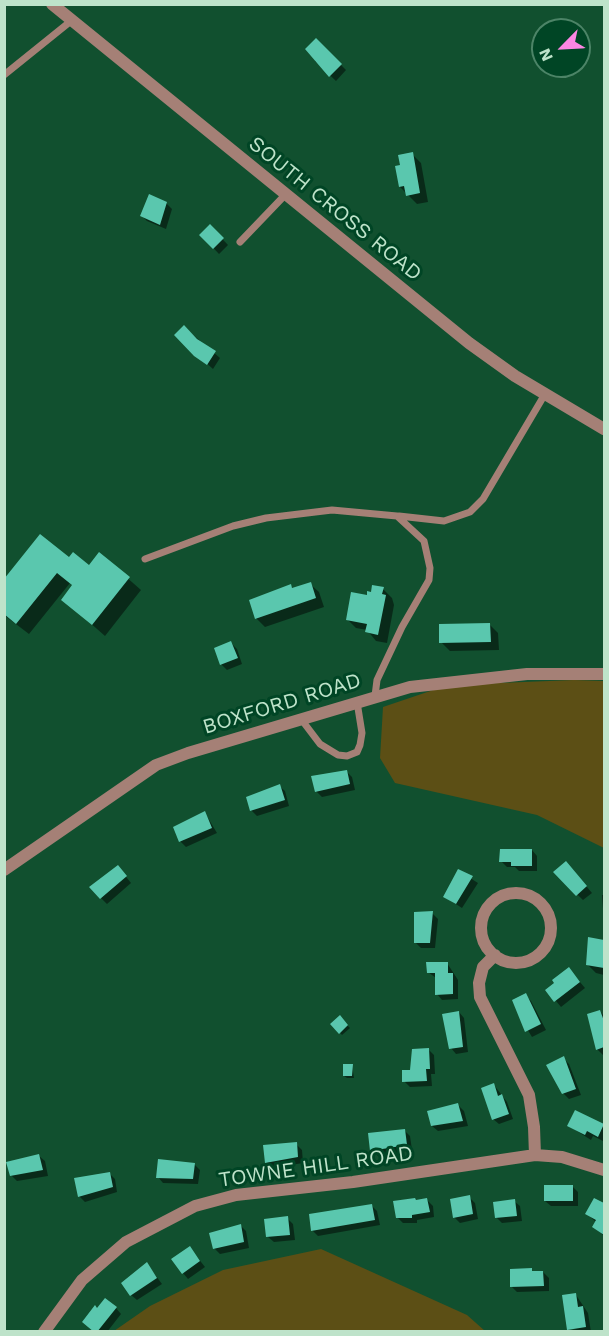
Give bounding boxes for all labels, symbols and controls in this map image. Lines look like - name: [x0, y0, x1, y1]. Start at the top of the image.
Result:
- north arrow: [531, 18, 591, 78]
- text: N: [535, 45, 557, 64]
- street label: SOUTH CROSS ROAD: [243, 131, 427, 287]
- street label: BOXFORD ROAD: [200, 668, 364, 740]
- street label: TOWNE HILL ROAD: [217, 1141, 415, 1193]

